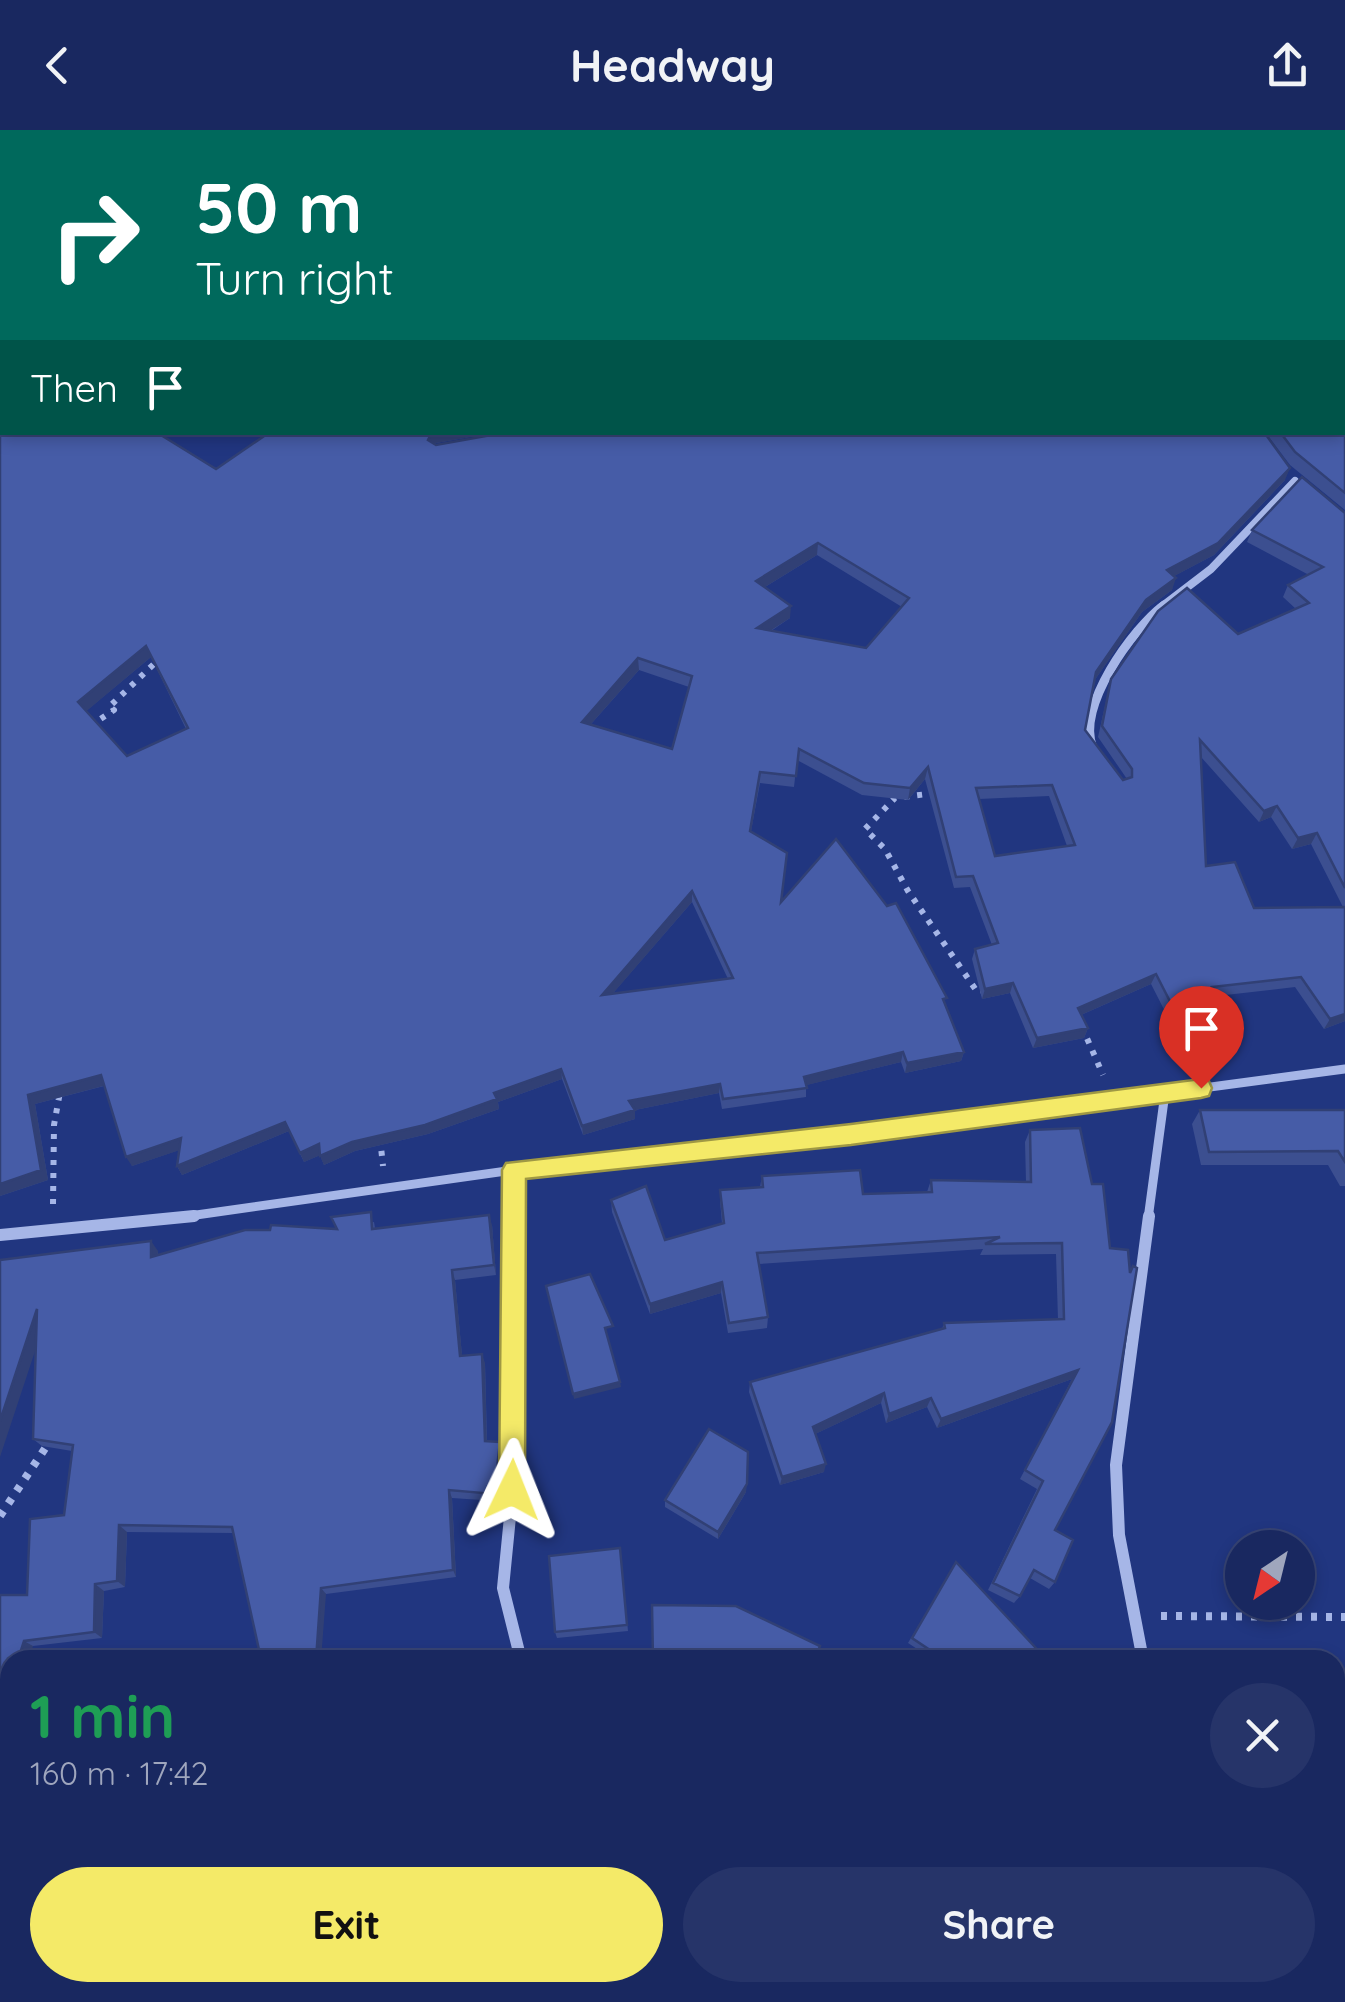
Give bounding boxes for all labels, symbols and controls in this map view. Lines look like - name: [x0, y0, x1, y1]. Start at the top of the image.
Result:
- text: Headway: [570, 37, 775, 93]
- icon: back: [30, 38, 85, 93]
- icon: share: [1260, 38, 1315, 93]
- text: 50 m: [195, 163, 362, 251]
- icon: right: [30, 170, 160, 300]
- text: Turn right: [195, 250, 394, 306]
- icon: arrive: [138, 360, 193, 415]
- text: Then: [30, 364, 118, 412]
- pin: [1159, 986, 1244, 1089]
- icon: arrive: [1174, 1001, 1229, 1056]
- position arrow: [460, 1438, 564, 1542]
- north arrow: [1225, 1530, 1315, 1620]
- map controls: [1225, 1530, 1315, 1620]
- text: 1 min: [30, 1678, 175, 1753]
- button: close: [1210, 1683, 1315, 1788]
- text: 160 m · 17:42: [30, 1753, 209, 1793]
- button: Exit: [30, 1867, 663, 1982]
- button: Share: [683, 1867, 1315, 1982]

